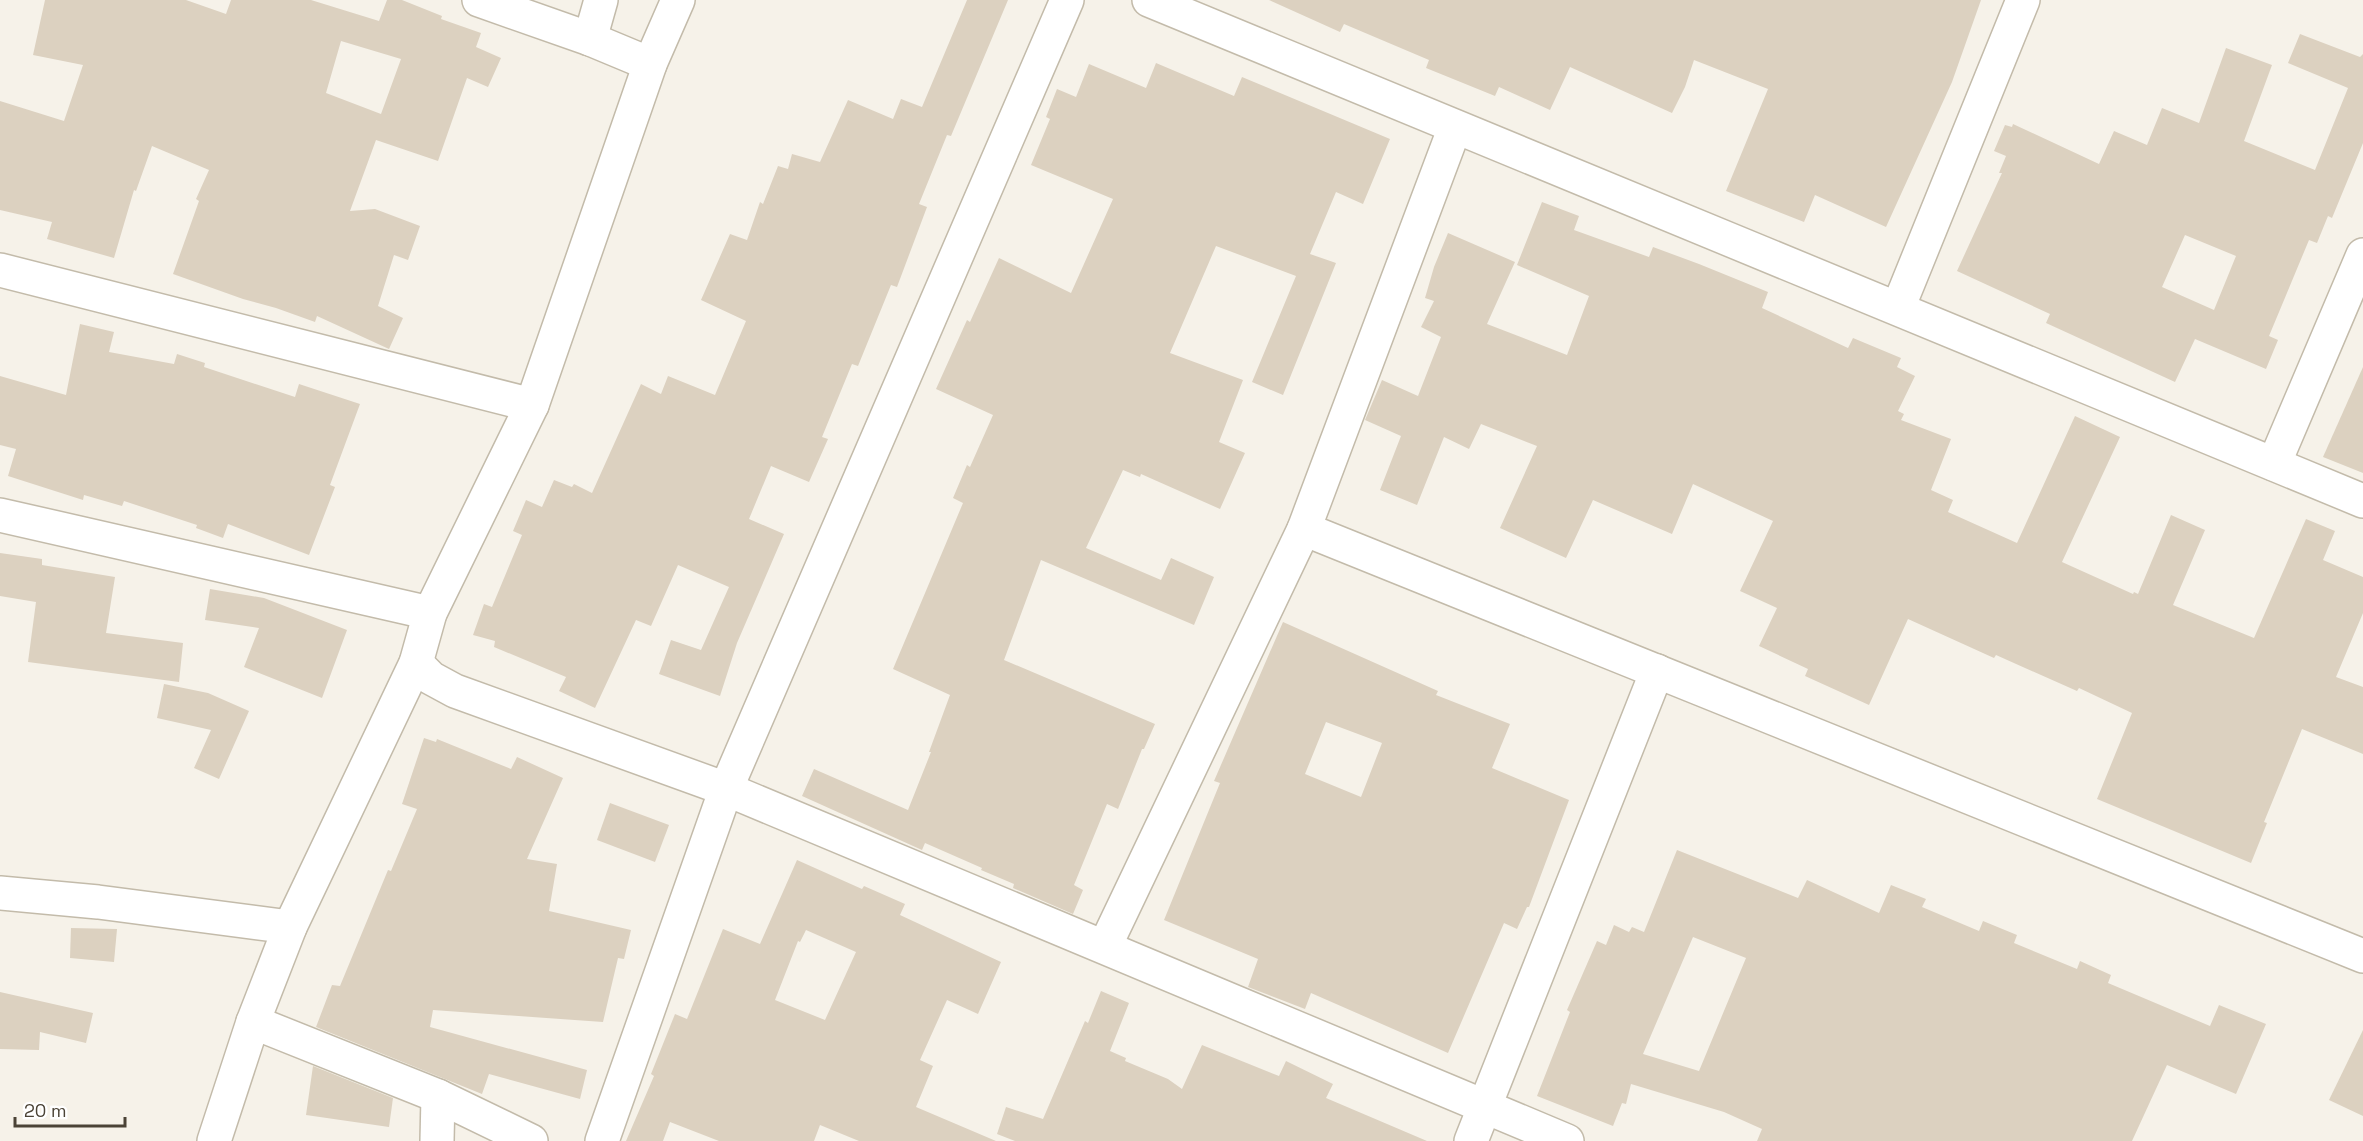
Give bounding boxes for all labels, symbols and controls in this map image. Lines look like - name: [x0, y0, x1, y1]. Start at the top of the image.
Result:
- scale bar: [15, 1090, 124, 1128]
- text: 20 m: [24, 1099, 67, 1122]

